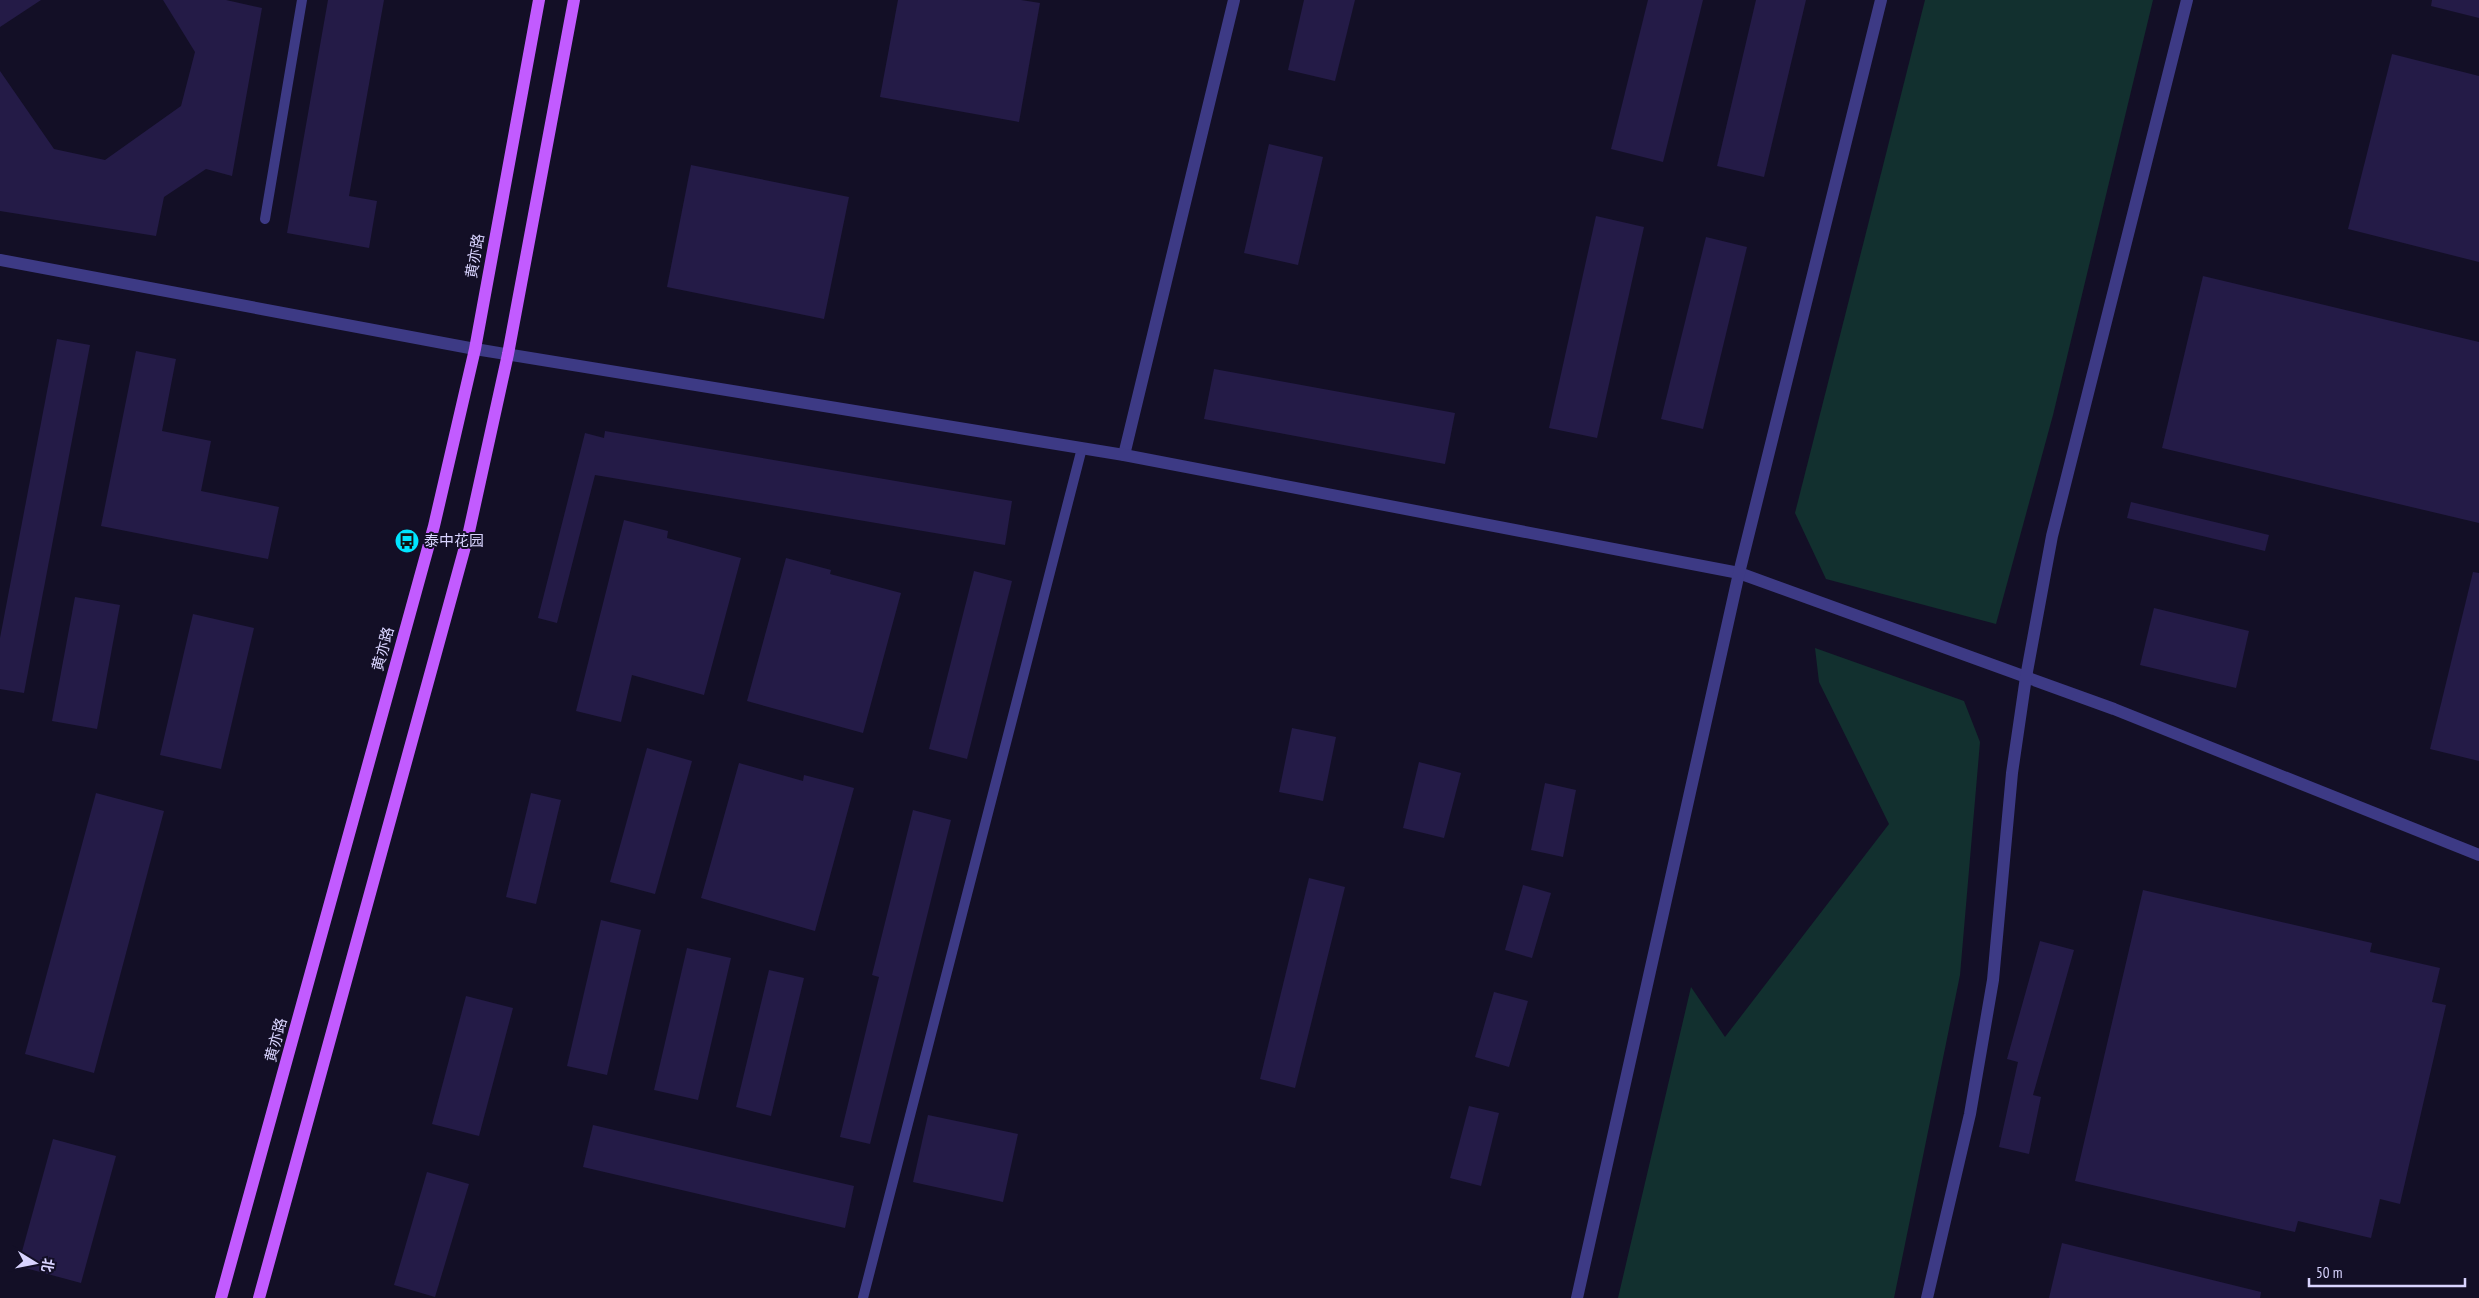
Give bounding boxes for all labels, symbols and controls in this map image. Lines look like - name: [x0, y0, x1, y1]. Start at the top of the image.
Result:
- street label: 黄亦路: [461, 232, 488, 280]
- bus stop icon: 泰中花园: [394, 528, 420, 554]
- place label: 泰中花园: [424, 531, 484, 550]
- street label: 黄亦路: [368, 625, 398, 673]
- street label: 黄亦路: [261, 1016, 291, 1064]
- north arrow: [10, 1238, 60, 1288]
- scale bar: [2309, 1256, 2465, 1288]
- text: 北: [38, 1257, 58, 1274]
- text: 50 m: [2316, 1263, 2342, 1282]

